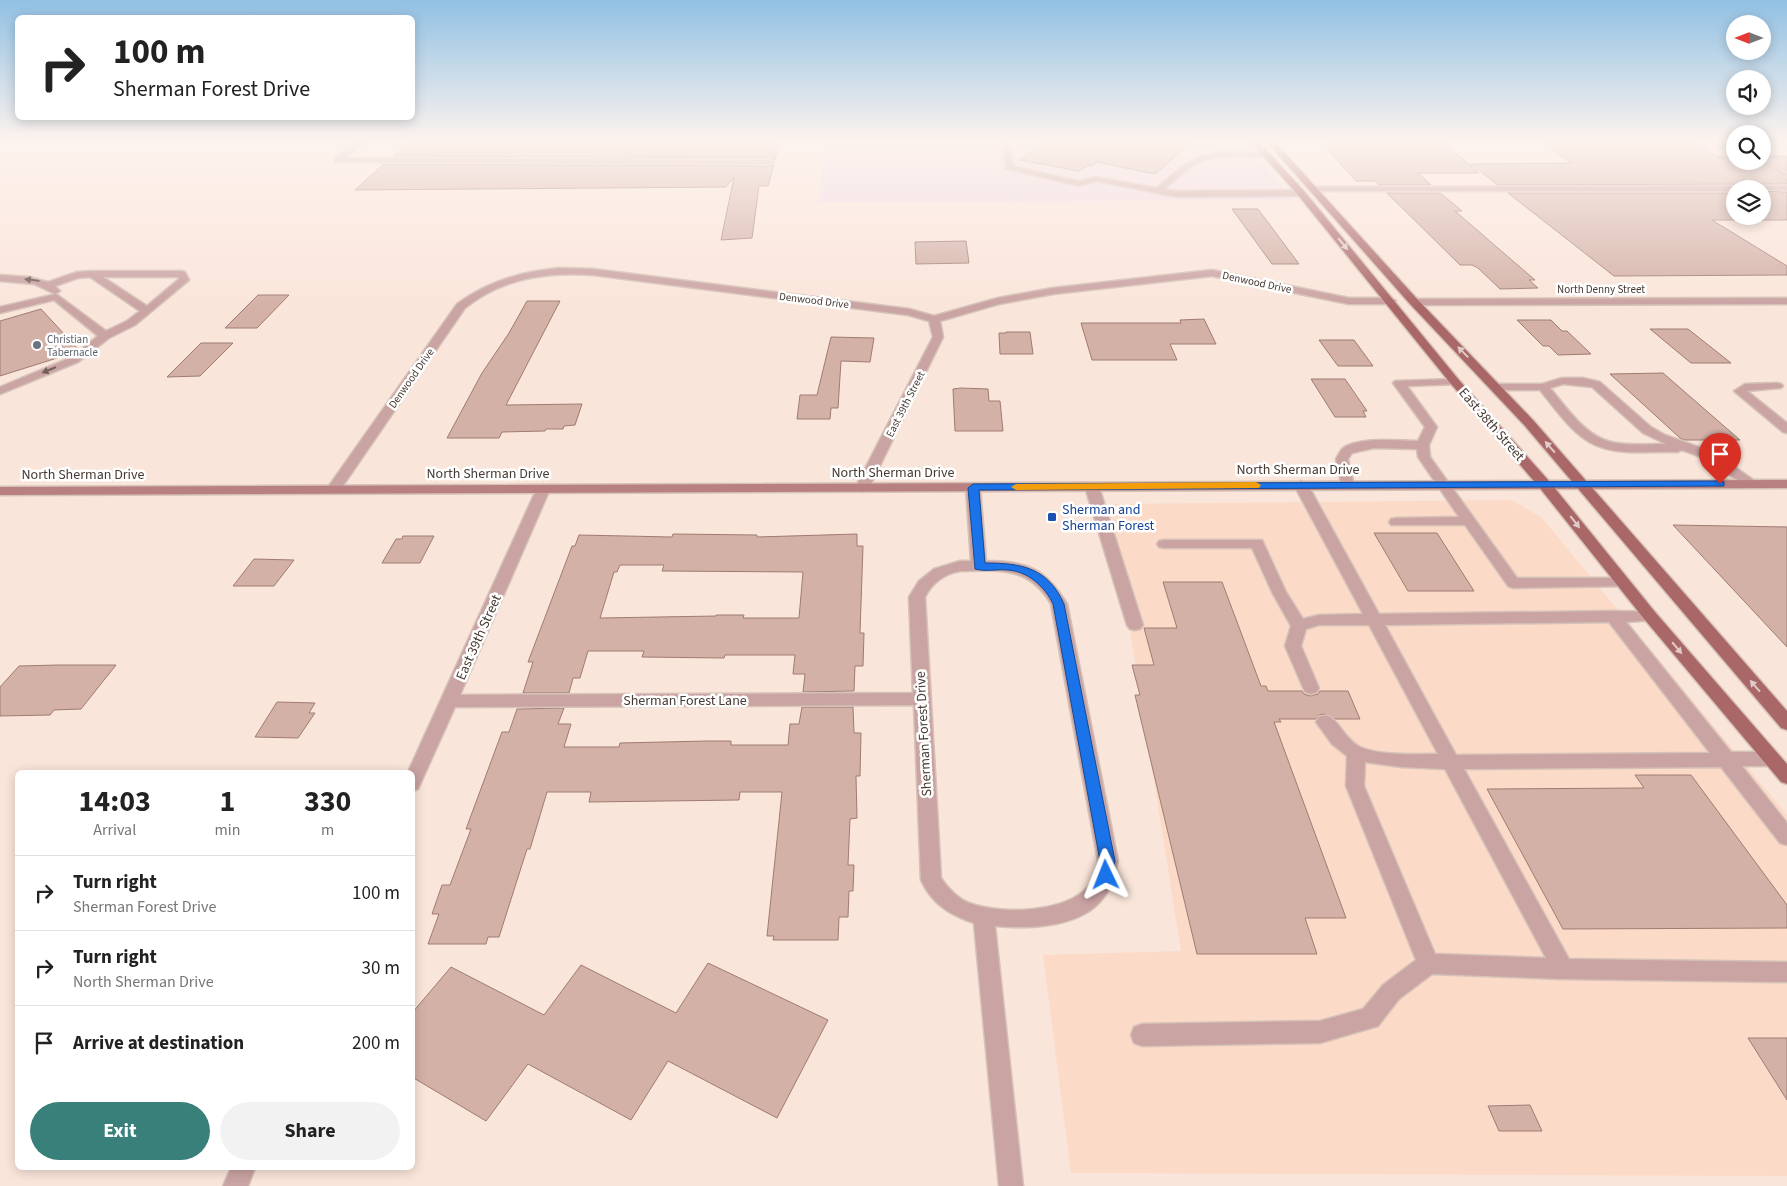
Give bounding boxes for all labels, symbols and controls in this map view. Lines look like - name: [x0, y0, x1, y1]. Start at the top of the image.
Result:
- north arrow: [1726, 15, 1771, 60]
- map controls: [1726, 15, 1771, 225]
- text: 100 m: [113, 27, 205, 77]
- icon: right: [30, 35, 95, 100]
- button: sound: [1726, 70, 1771, 115]
- text: Sherman Forest Drive: [113, 73, 310, 105]
- button: search: [1726, 125, 1771, 170]
- button: layers: [1726, 180, 1771, 225]
- one-way arrow: [1337, 238, 1348, 250]
- street label: Denwood Drive: [1221, 268, 1293, 297]
- one-way arrow: [24, 276, 40, 284]
- street label: North Denny Street: [1557, 282, 1645, 297]
- street label: Denwood Drive: [778, 289, 850, 312]
- place label: Christian Tabernacle: [47, 332, 98, 360]
- marker: Christian Tabernacle: [31, 339, 43, 351]
- street label: Denwood Drive: [385, 345, 438, 411]
- one-way arrow: [1457, 346, 1469, 358]
- one-way arrow: [41, 366, 56, 374]
- street label: East 39th Street: [882, 368, 929, 440]
- street label: East 38th Street: [1454, 383, 1529, 466]
- pin: [1699, 433, 1741, 484]
- icon: arrive: [1706, 440, 1734, 468]
- one-way arrow: [1544, 441, 1555, 454]
- street label: North Sherman Drive: [1236, 460, 1360, 480]
- street label: North Sherman Drive: [831, 463, 955, 483]
- street label: North Sherman Drive: [426, 464, 550, 484]
- street label: North Sherman Drive: [21, 465, 145, 485]
- place label: Sherman and Sherman Forest: [1062, 500, 1155, 536]
- marker: Sherman and Sherman Forest: [1046, 511, 1058, 523]
- one-way arrow: [1569, 515, 1580, 528]
- street label: East 39th Street: [451, 591, 507, 683]
- one-way arrow: [1672, 641, 1683, 654]
- street label: Sherman Forest Drive: [911, 671, 937, 797]
- one-way arrow: [1749, 681, 1761, 693]
- street label: Sherman Forest Lane: [623, 691, 747, 711]
- text: 14:03: [79, 780, 151, 823]
- text: 1: [219, 780, 235, 823]
- text: 330: [304, 780, 351, 823]
- text: Arrival: [93, 819, 136, 841]
- text: min: [214, 819, 240, 841]
- text: m: [321, 819, 334, 841]
- position arrow: [1079, 848, 1131, 900]
- text: Turn right: [73, 869, 157, 896]
- icon: right: [30, 879, 58, 907]
- text: 100 m: [352, 880, 400, 907]
- text: Sherman Forest Drive: [73, 896, 216, 918]
- text: Turn right: [73, 944, 157, 971]
- icon: right: [30, 954, 58, 982]
- text: 30 m: [362, 955, 400, 982]
- text: North Sherman Drive: [73, 971, 214, 993]
- icon: arrive: [30, 1029, 58, 1057]
- text: Arrive at destination: [73, 1030, 244, 1057]
- text: 200 m: [352, 1030, 400, 1057]
- button: Exit: [30, 1102, 210, 1160]
- button: Share: [220, 1102, 400, 1160]

